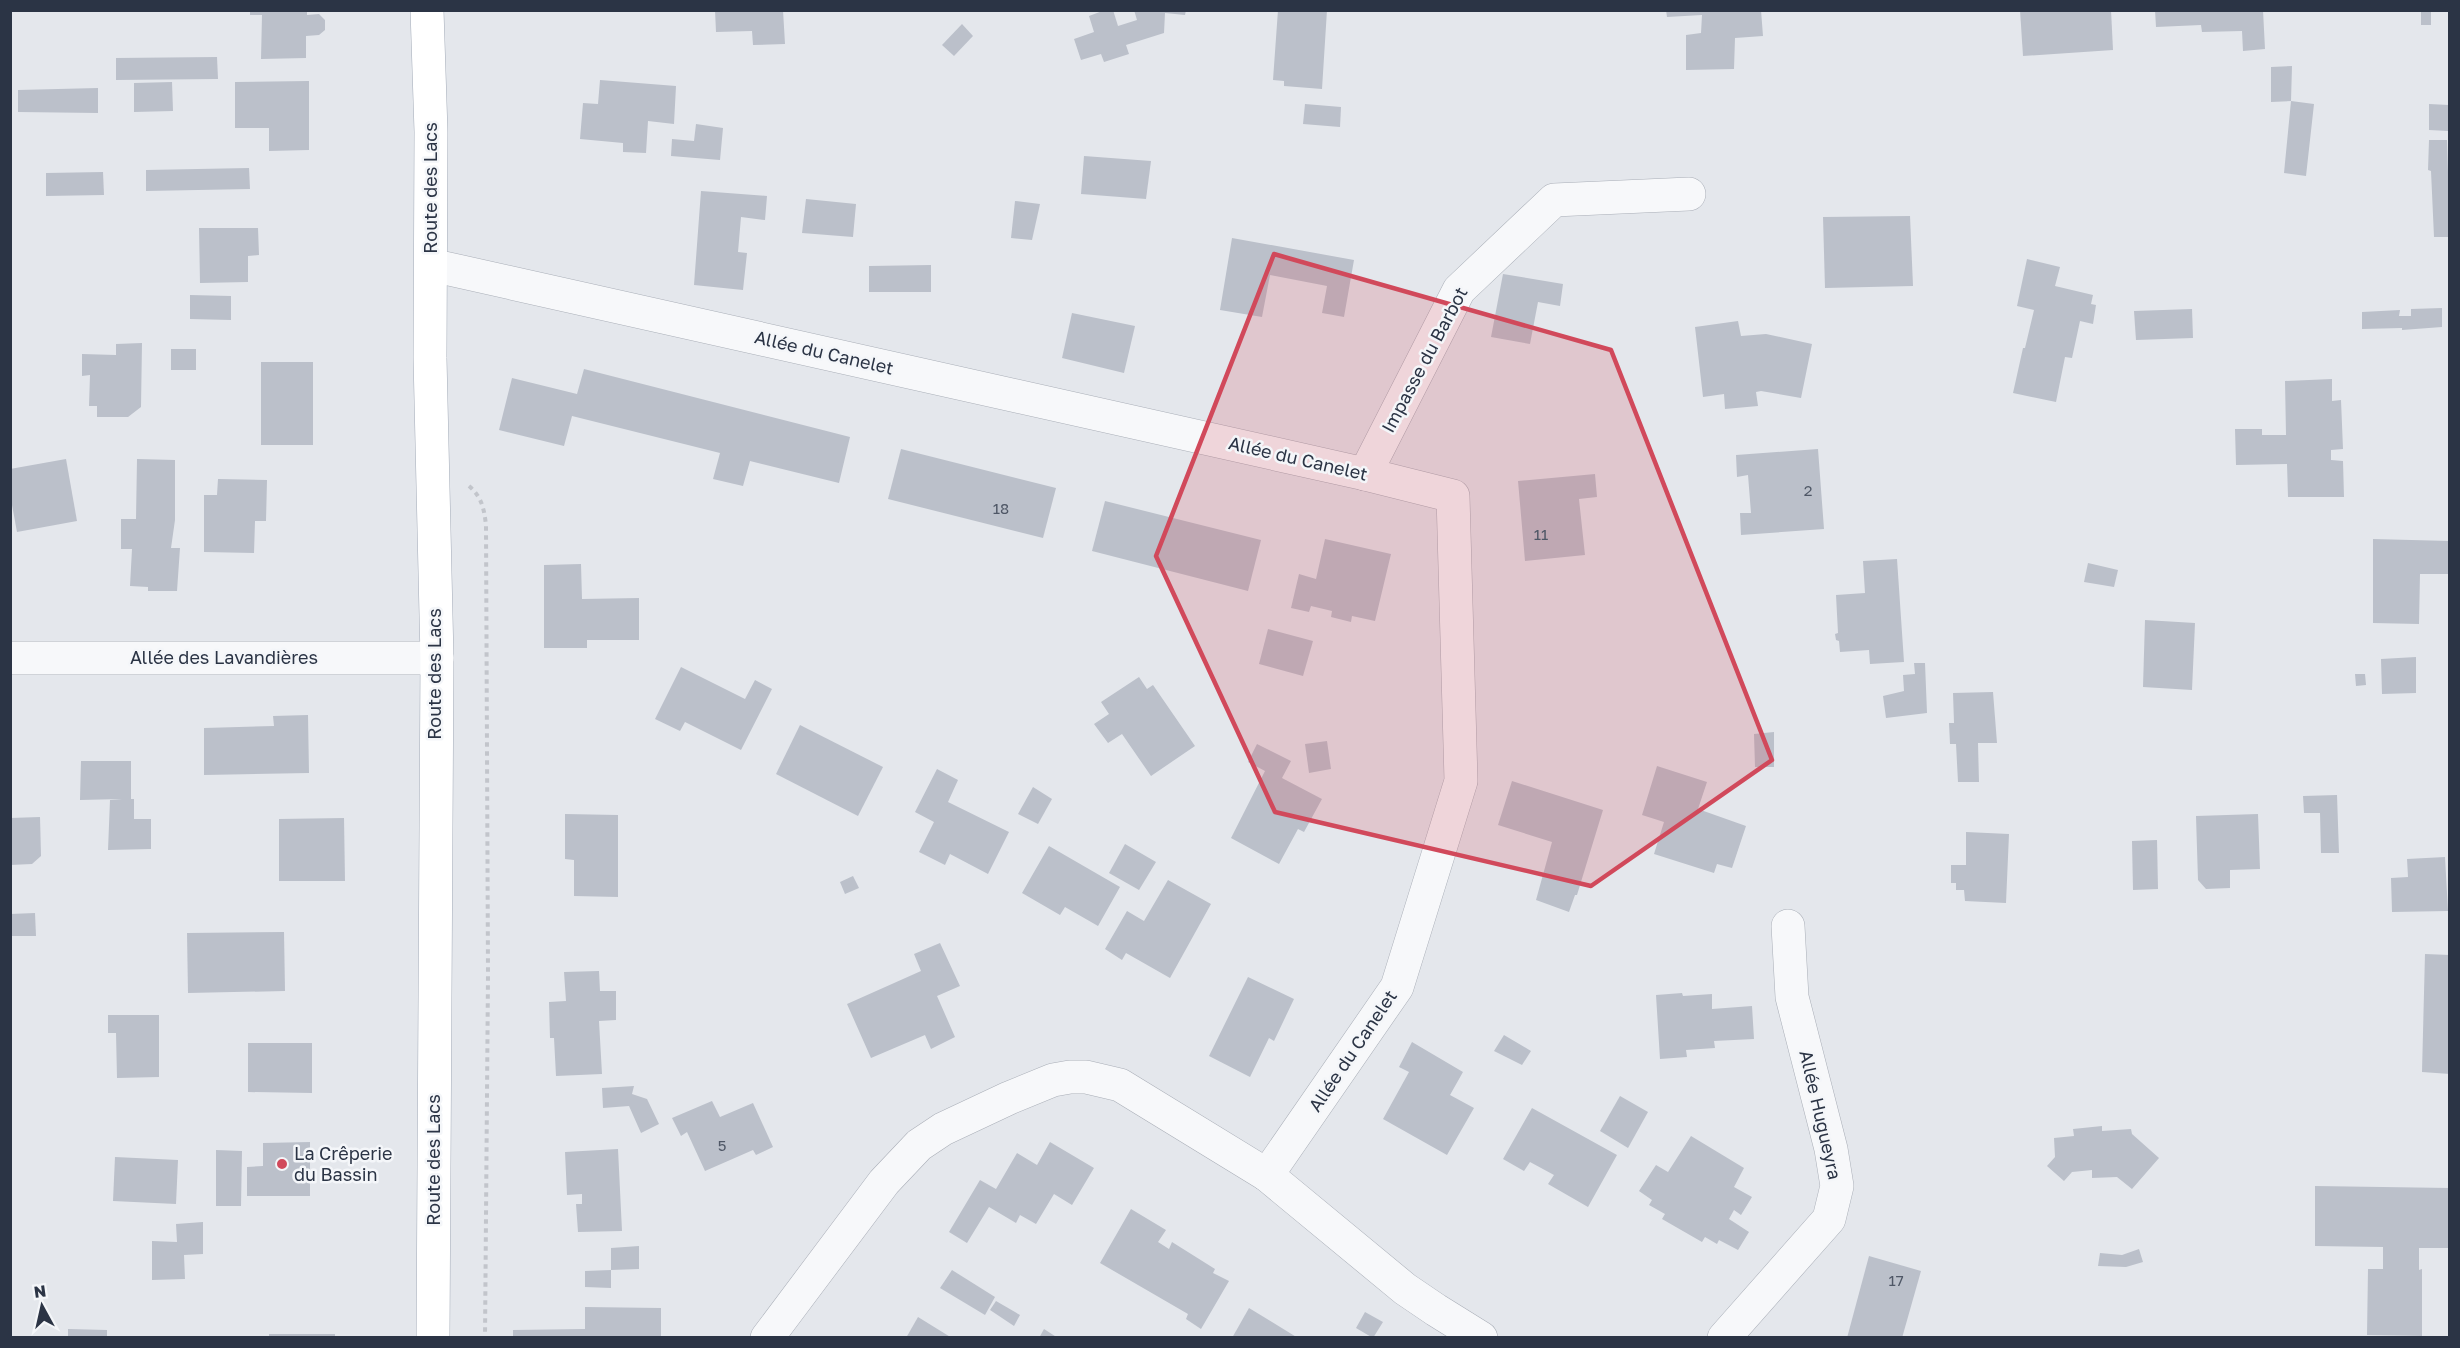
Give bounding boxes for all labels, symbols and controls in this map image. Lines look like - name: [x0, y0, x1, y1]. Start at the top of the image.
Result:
- street label: Route des Lacs: [419, 122, 441, 254]
- street label: Impasse du Barbot: [1376, 283, 1472, 436]
- street label: Allée du Canelet: [753, 325, 896, 379]
- street label: Allée du Canelet: [1227, 431, 1370, 485]
- house number: 2: [1804, 481, 1812, 499]
- house number: 18: [993, 499, 1009, 517]
- house number: 11: [1534, 525, 1548, 543]
- street label: Route des Lacs: [423, 608, 445, 740]
- street label: Allée des Lavandières: [130, 646, 318, 668]
- street label: Allée du Canelet: [1303, 985, 1401, 1115]
- street label: Allée Hugueyra: [1795, 1048, 1847, 1182]
- street label: Route des Lacs: [422, 1094, 444, 1226]
- house number: 5: [718, 1136, 726, 1154]
- place label: La Crêperie du Bassin: [294, 1142, 392, 1185]
- marker: La Crêperie du Bassin: [275, 1157, 289, 1171]
- house number: 17: [1888, 1271, 1904, 1289]
- north arrow: [12, 1276, 72, 1336]
- text: N: [32, 1280, 47, 1302]

